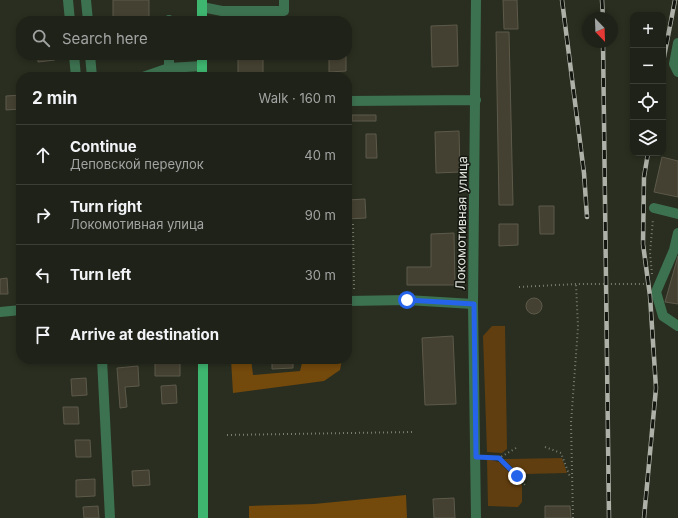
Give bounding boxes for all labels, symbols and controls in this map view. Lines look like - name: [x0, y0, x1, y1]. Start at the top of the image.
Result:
- north arrow: [582, 12, 618, 48]
- map controls: [630, 12, 666, 156]
- button: +: [630, 12, 666, 48]
- search box: [16, 16, 352, 60]
- icon: search: [30, 27, 52, 49]
- text: Search here: [62, 29, 148, 48]
- button: −: [630, 48, 666, 84]
- button: locate: [630, 84, 666, 120]
- text: 2 min: [32, 88, 77, 108]
- text: Walk · 160 m: [259, 90, 336, 106]
- button: layers: [630, 120, 666, 156]
- text: Continue: [70, 137, 137, 156]
- icon: ahead: [32, 144, 54, 166]
- text: 40 m: [304, 147, 336, 163]
- text: Деповской переулок: [70, 156, 204, 172]
- street label: Локомотивная улица: [452, 156, 470, 290]
- text: Turn right: [70, 197, 142, 216]
- icon: right: [32, 204, 54, 226]
- text: 90 m: [305, 207, 336, 223]
- text: Локомотивная улица: [70, 216, 204, 232]
- icon: left: [32, 264, 54, 286]
- text: Turn left: [70, 265, 131, 284]
- text: 30 m: [305, 267, 336, 283]
- route start: [398, 291, 416, 309]
- icon: arrive: [32, 324, 54, 346]
- text: Arrive at destination: [70, 325, 219, 344]
- route end: [508, 467, 526, 485]

